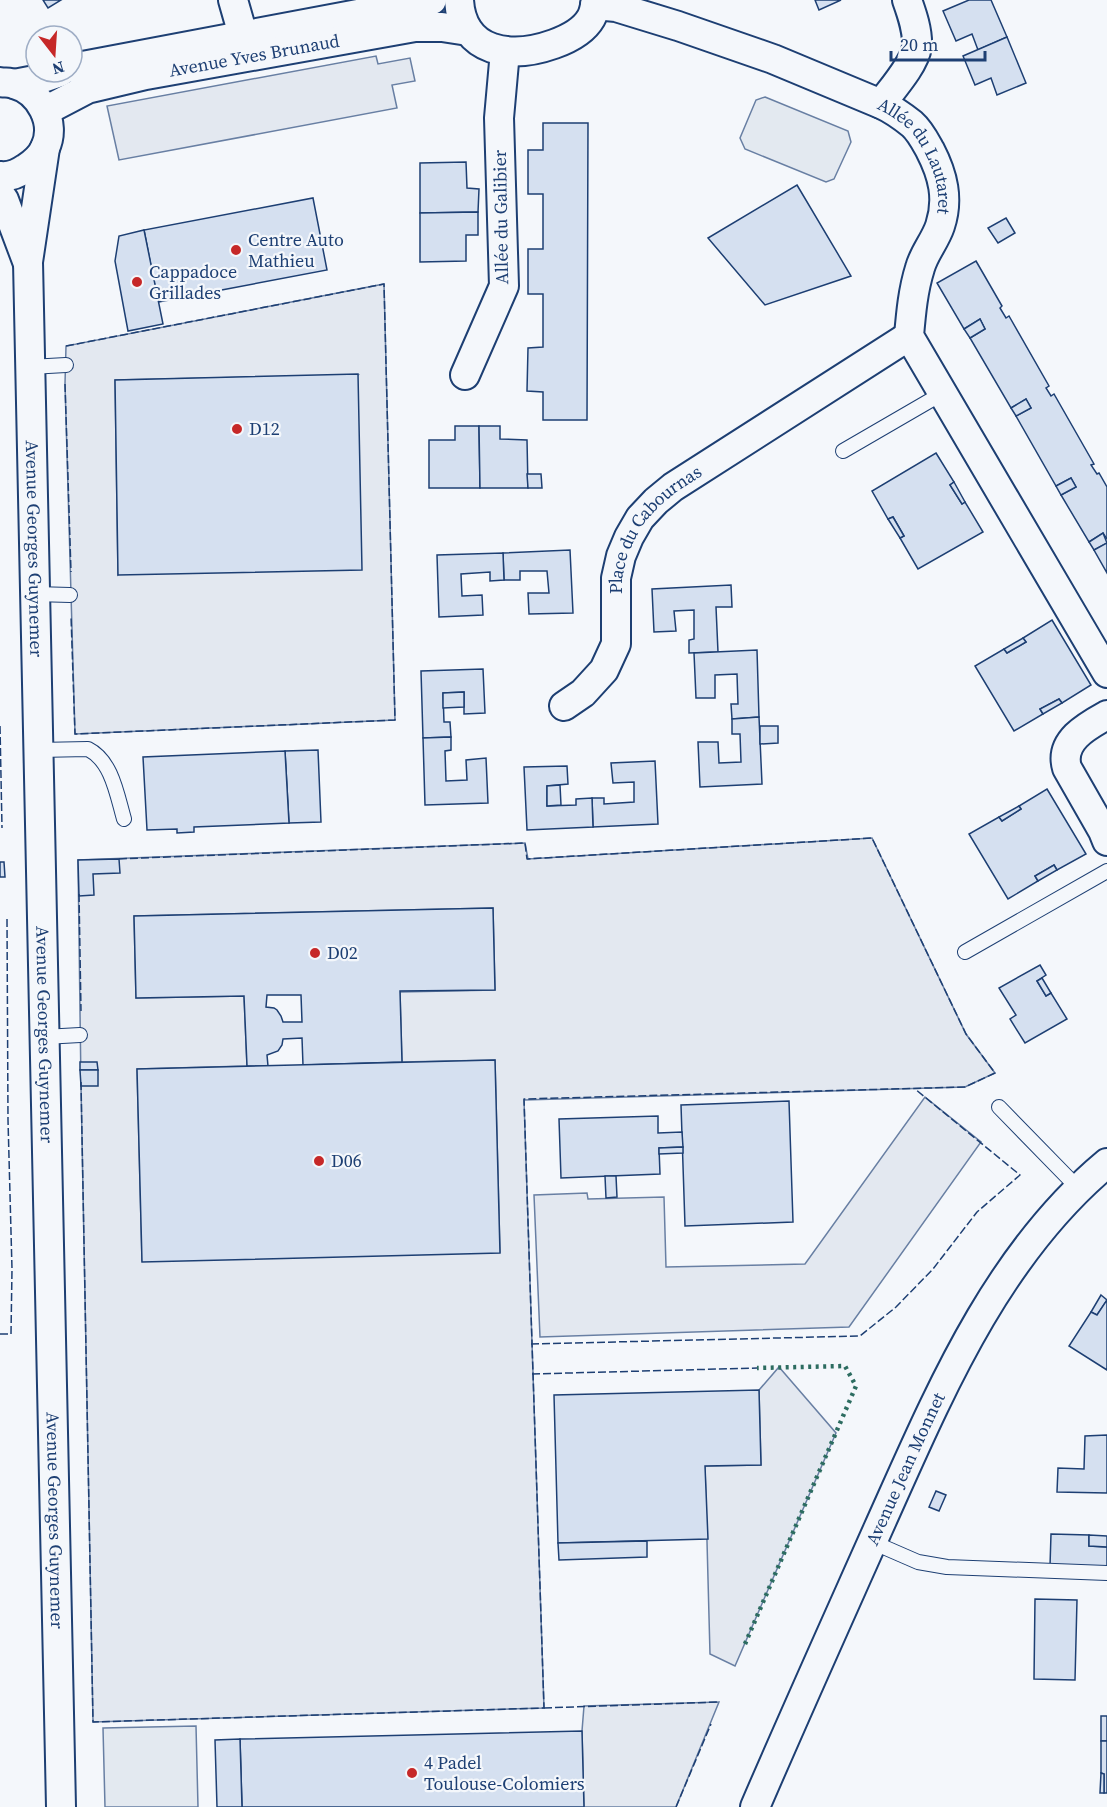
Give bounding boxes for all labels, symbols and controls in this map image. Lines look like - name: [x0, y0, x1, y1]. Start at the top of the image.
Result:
- north arrow: [24, 24, 84, 84]
- scale bar: [891, 24, 986, 62]
- street label: Avenue Yves Brunaud: [167, 28, 341, 83]
- text: 20 m: [900, 32, 938, 57]
- text: N: [49, 56, 67, 81]
- street label: Allée du Lautaret: [873, 91, 957, 216]
- street label: Allée du Galibier: [487, 149, 514, 285]
- place label: Centre Auto Mathieu: [248, 227, 344, 273]
- marker: Centre Auto Mathieu: [229, 243, 243, 257]
- place label: Cappadoce Grillades: [149, 259, 237, 305]
- marker: Cappadoce Grillades: [130, 275, 144, 289]
- place label: D12: [249, 416, 280, 441]
- marker: D12: [230, 422, 244, 436]
- street label: Avenue Georges Guynemer: [20, 440, 49, 658]
- street label: Place du Cabournas: [603, 459, 707, 594]
- street label: Avenue Georges Guynemer: [30, 926, 60, 1144]
- place label: D02: [327, 940, 358, 965]
- marker: D02: [308, 946, 322, 960]
- place label: D06: [331, 1148, 362, 1173]
- marker: D06: [312, 1154, 326, 1168]
- street label: Avenue Jean Monnet: [859, 1388, 951, 1549]
- street label: Avenue Georges Guynemer: [41, 1412, 70, 1630]
- place label: 4 Padel Toulouse-Colomiers: [424, 1750, 585, 1796]
- marker: 4 Padel Toulouse-Colomiers: [405, 1766, 419, 1780]

